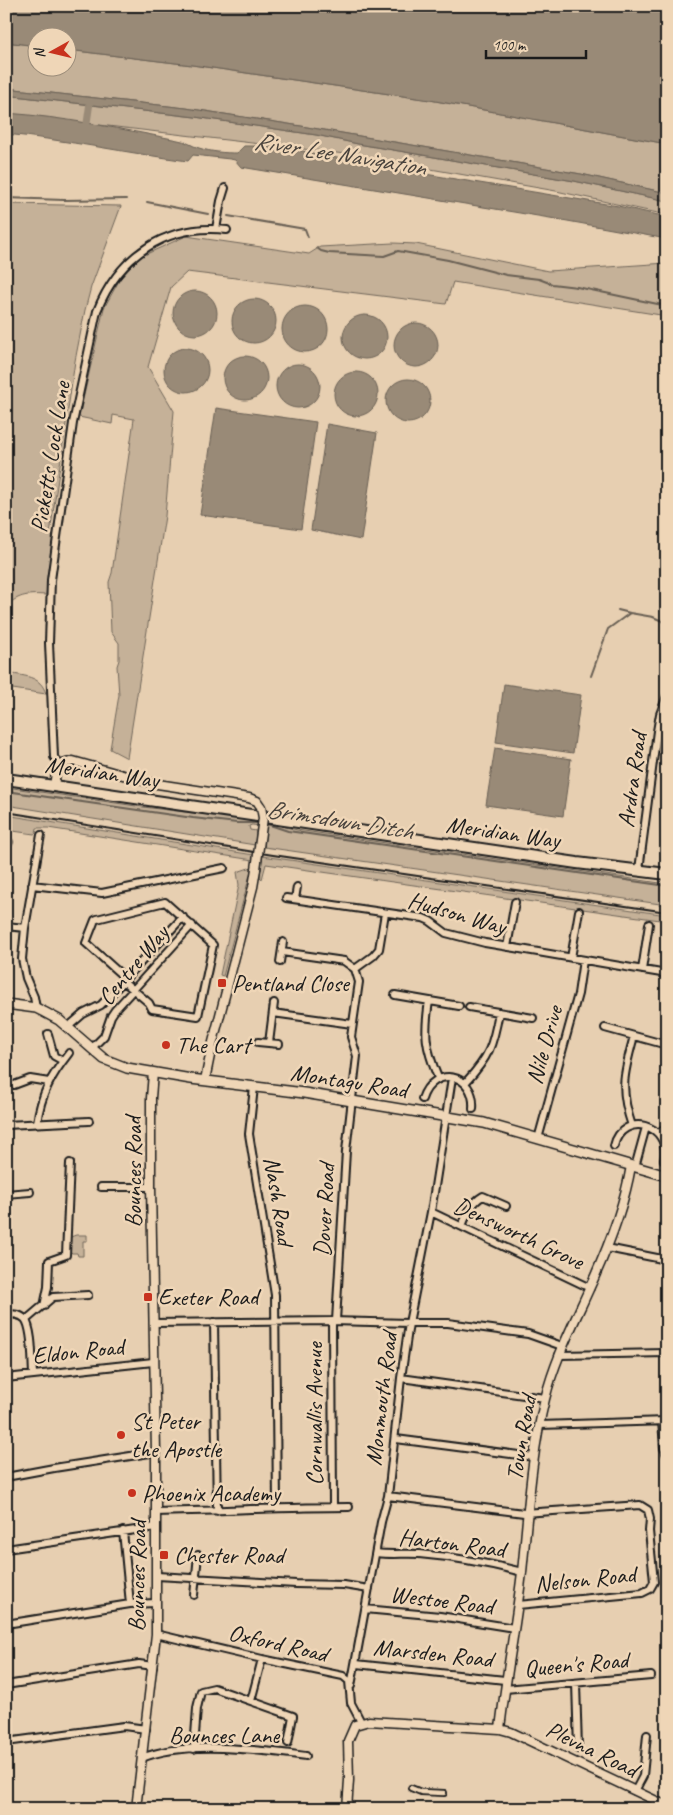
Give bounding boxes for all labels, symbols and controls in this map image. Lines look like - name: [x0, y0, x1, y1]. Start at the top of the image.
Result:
- north arrow: [28, 28, 78, 78]
- scale bar: [486, 28, 586, 60]
- text: 100 m: [493, 36, 527, 55]
- text: N: [30, 46, 49, 59]
- water label: River Lee Navigation: [252, 125, 429, 184]
- street label: Picketts Lock Lane: [23, 377, 77, 535]
- street label: Ardra Road: [611, 727, 654, 829]
- street label: Meridian Way: [43, 749, 162, 795]
- water label: Brimsdown Ditch: [265, 793, 417, 848]
- street label: Meridian Way: [444, 809, 563, 855]
- street label: Hudson Way: [405, 885, 511, 942]
- street label: Centre Way: [91, 917, 176, 1011]
- place label: Pentland Close: [232, 968, 351, 998]
- marker: Pentland Close: [216, 977, 228, 989]
- street label: Nile Drive: [519, 1000, 570, 1087]
- place label: The Cart: [176, 1030, 253, 1060]
- marker: The Cart: [160, 1039, 172, 1051]
- street label: Montagu Road: [289, 1057, 413, 1106]
- street label: Bounces Road: [118, 1113, 148, 1228]
- street label: Nash Road: [257, 1154, 301, 1251]
- street label: Dover Road: [307, 1159, 342, 1257]
- street label: Densworth Grove: [449, 1190, 591, 1277]
- place label: Exeter Road: [158, 1282, 262, 1312]
- marker: Exeter Road: [142, 1291, 154, 1303]
- street label: Monmouth Road: [358, 1327, 404, 1467]
- street label: Eldon Road: [31, 1331, 129, 1371]
- street label: Cornwallis Avenue: [299, 1340, 329, 1486]
- street label: Town Road: [499, 1390, 544, 1483]
- place label: St Peter the Apostle: [131, 1406, 223, 1464]
- marker: St Peter the Apostle: [115, 1429, 127, 1441]
- place label: Phoenix Academy: [142, 1478, 282, 1508]
- marker: Phoenix Academy: [126, 1487, 138, 1499]
- street label: Bounces Road: [121, 1517, 153, 1632]
- street label: Harton Road: [397, 1522, 510, 1565]
- place label: Chester Road: [174, 1540, 287, 1570]
- marker: Chester Road: [158, 1549, 170, 1561]
- street label: Nelson Road: [533, 1558, 640, 1599]
- street label: Westoe Road: [389, 1579, 499, 1622]
- street label: Oxford Road: [226, 1617, 334, 1670]
- street label: Marsden Road: [372, 1632, 498, 1675]
- street label: Queen's Road: [523, 1644, 633, 1683]
- street label: Plevna Road: [541, 1714, 646, 1786]
- street label: Bounces Lane: [169, 1720, 281, 1750]

